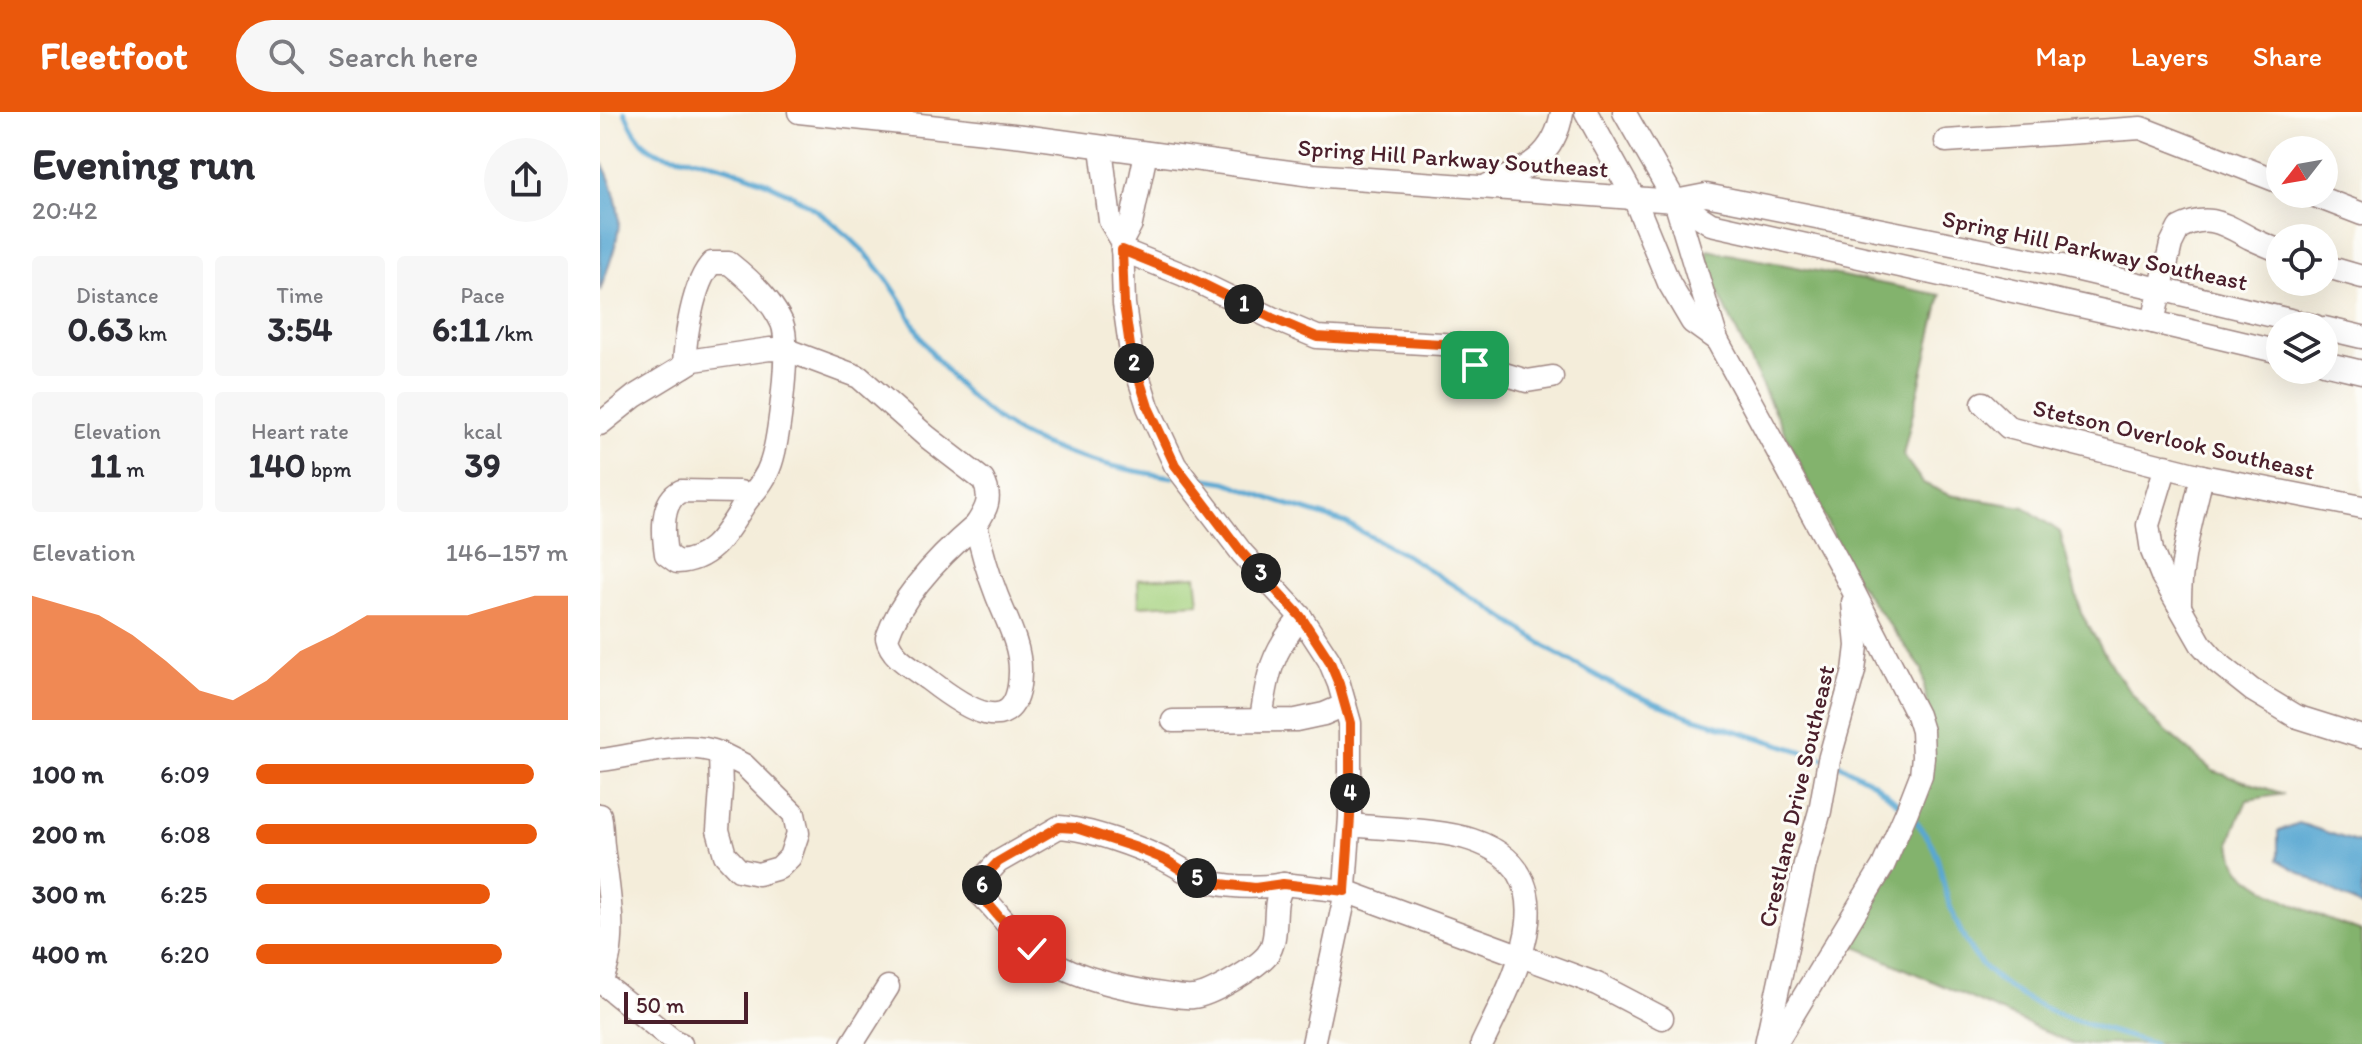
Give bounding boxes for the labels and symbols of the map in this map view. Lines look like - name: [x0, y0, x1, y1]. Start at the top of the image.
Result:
- street label: Spring Hill Parkway Southeast: [1297, 133, 1609, 183]
- north arrow: [2266, 136, 2338, 208]
- street label: Spring Hill Parkway Southeast: [1940, 203, 2250, 297]
- pin: 1: [1224, 284, 1264, 324]
- pin: [1441, 331, 1509, 399]
- pin: 2: [1114, 343, 1154, 383]
- street label: Stetson Overlook Southeast: [2030, 392, 2318, 486]
- pin: 3: [1241, 553, 1281, 593]
- street label: Crestlane Drive Southeast: [1752, 662, 1840, 930]
- pin: 4: [1330, 773, 1370, 813]
- pin: 5: [1177, 858, 1217, 898]
- pin: 6: [962, 865, 1002, 905]
- pin: [998, 915, 1066, 983]
- scale bar: [624, 988, 748, 1024]

